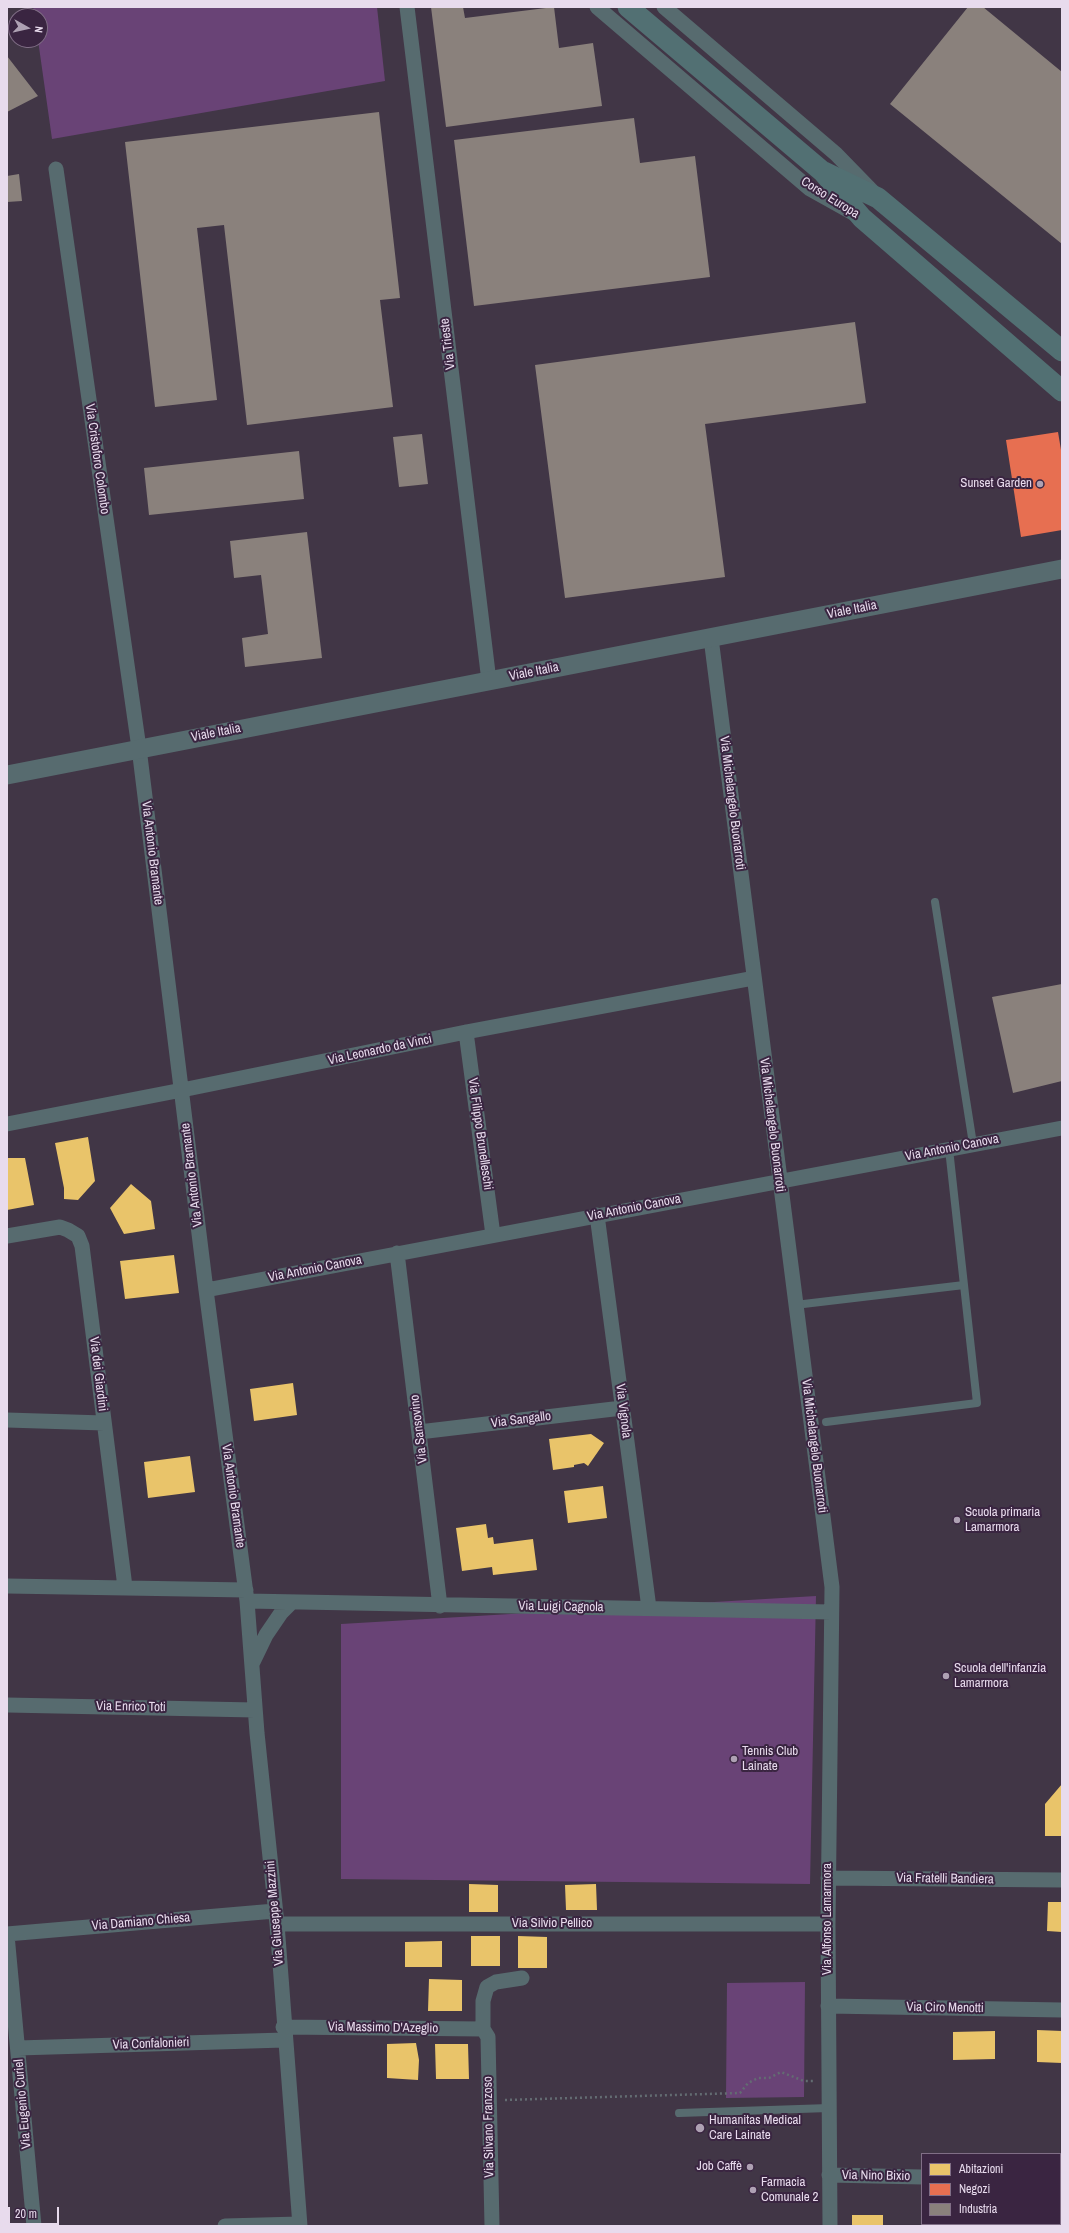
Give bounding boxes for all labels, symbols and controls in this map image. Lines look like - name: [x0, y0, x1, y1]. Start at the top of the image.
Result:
- north arrow: [8, 8, 48, 48]
- text: N: [32, 25, 46, 34]
- street label: Corso Europa: [798, 174, 862, 222]
- street label: Via Trieste: [437, 317, 459, 371]
- street label: Via Cristoforo Colombo: [82, 403, 112, 515]
- place label: Sunset Garden: [960, 476, 1032, 492]
- marker: Sunset Garden: [1035, 479, 1045, 489]
- street label: Viale Italia: [826, 598, 878, 622]
- street label: Viale Italia: [508, 660, 560, 684]
- street label: Viale Italia: [190, 721, 242, 745]
- street label: Via Michelangelo Buonarroti: [716, 735, 748, 871]
- street label: Via Antonio Bramante: [138, 800, 166, 906]
- street label: Via Leonardo da Vinci: [327, 1031, 433, 1069]
- street label: Via Michelangelo Buonarroti: [756, 1057, 788, 1193]
- street label: Via Filippo Brunelleschi: [464, 1077, 496, 1191]
- street label: Via Antonio Bramante: [178, 1122, 206, 1228]
- street label: Via Antonio Canova: [904, 1131, 1000, 1165]
- street label: Via Antonio Canova: [586, 1191, 682, 1225]
- street label: Via Antonio Canova: [267, 1252, 363, 1286]
- street label: Via dei Giardini: [86, 1336, 110, 1412]
- street label: Via Michelangelo Buonarroti: [798, 1378, 830, 1514]
- street label: Via Vignola: [612, 1383, 634, 1439]
- street label: Via Sansovino: [407, 1394, 431, 1464]
- street label: Via Sangallo: [490, 1409, 552, 1431]
- street label: Via Antonio Bramante: [218, 1443, 248, 1549]
- place label: Scuola primaria Lamarmora: [965, 1505, 1040, 1536]
- marker: Scuola primaria Lamarmora: [952, 1515, 962, 1525]
- street label: Via Luigi Cagnola: [518, 1598, 604, 1616]
- place label: Scuola dell'infanzia Lamarmora: [954, 1661, 1046, 1692]
- marker: Scuola dell'infanzia Lamarmora: [941, 1671, 951, 1681]
- street label: Via Enrico Toti: [96, 1699, 166, 1715]
- place label: Tennis Club Lainate: [742, 1744, 798, 1775]
- marker: Tennis Club Lainate: [729, 1754, 739, 1764]
- street label: Via Giuseppe Mazzini: [263, 1860, 287, 1966]
- street label: Via Alfonso Lamarmora: [820, 1863, 836, 1975]
- street label: Via Fratelli Bandiera: [896, 1870, 994, 1888]
- street label: Via Damiano Chiesa: [91, 1910, 191, 1934]
- street label: Via Silvio Pellico: [512, 1916, 592, 1932]
- street label: Via Ciro Menotti: [906, 2000, 984, 2016]
- street label: Via Massimo D'Azeglio: [328, 2019, 438, 2037]
- street label: Via Confalonieri: [112, 2035, 190, 2053]
- street label: Via Eugenio Curiel: [11, 2059, 35, 2149]
- street label: Via Silvano Franzoso: [480, 2076, 498, 2178]
- place label: Humanitas Medical Care Lainate: [709, 2113, 801, 2144]
- marker: Humanitas Medical Care Lainate: [694, 2122, 706, 2134]
- legend: [921, 2153, 1061, 2225]
- place label: Job Caffè: [697, 2159, 742, 2175]
- text: Abitazioni: [959, 2161, 1003, 2177]
- marker: Job Caffè: [745, 2162, 755, 2172]
- street label: Via Nino Bixio: [842, 2168, 910, 2184]
- place label: Farmacia Comunale 2: [761, 2175, 818, 2206]
- text: Negozi: [959, 2181, 990, 2197]
- marker: Farmacia Comunale 2: [748, 2185, 758, 2195]
- scale bar: [10, 2199, 61, 2225]
- text: Industria: [959, 2201, 997, 2217]
- text: 20 m: [15, 2206, 37, 2222]

